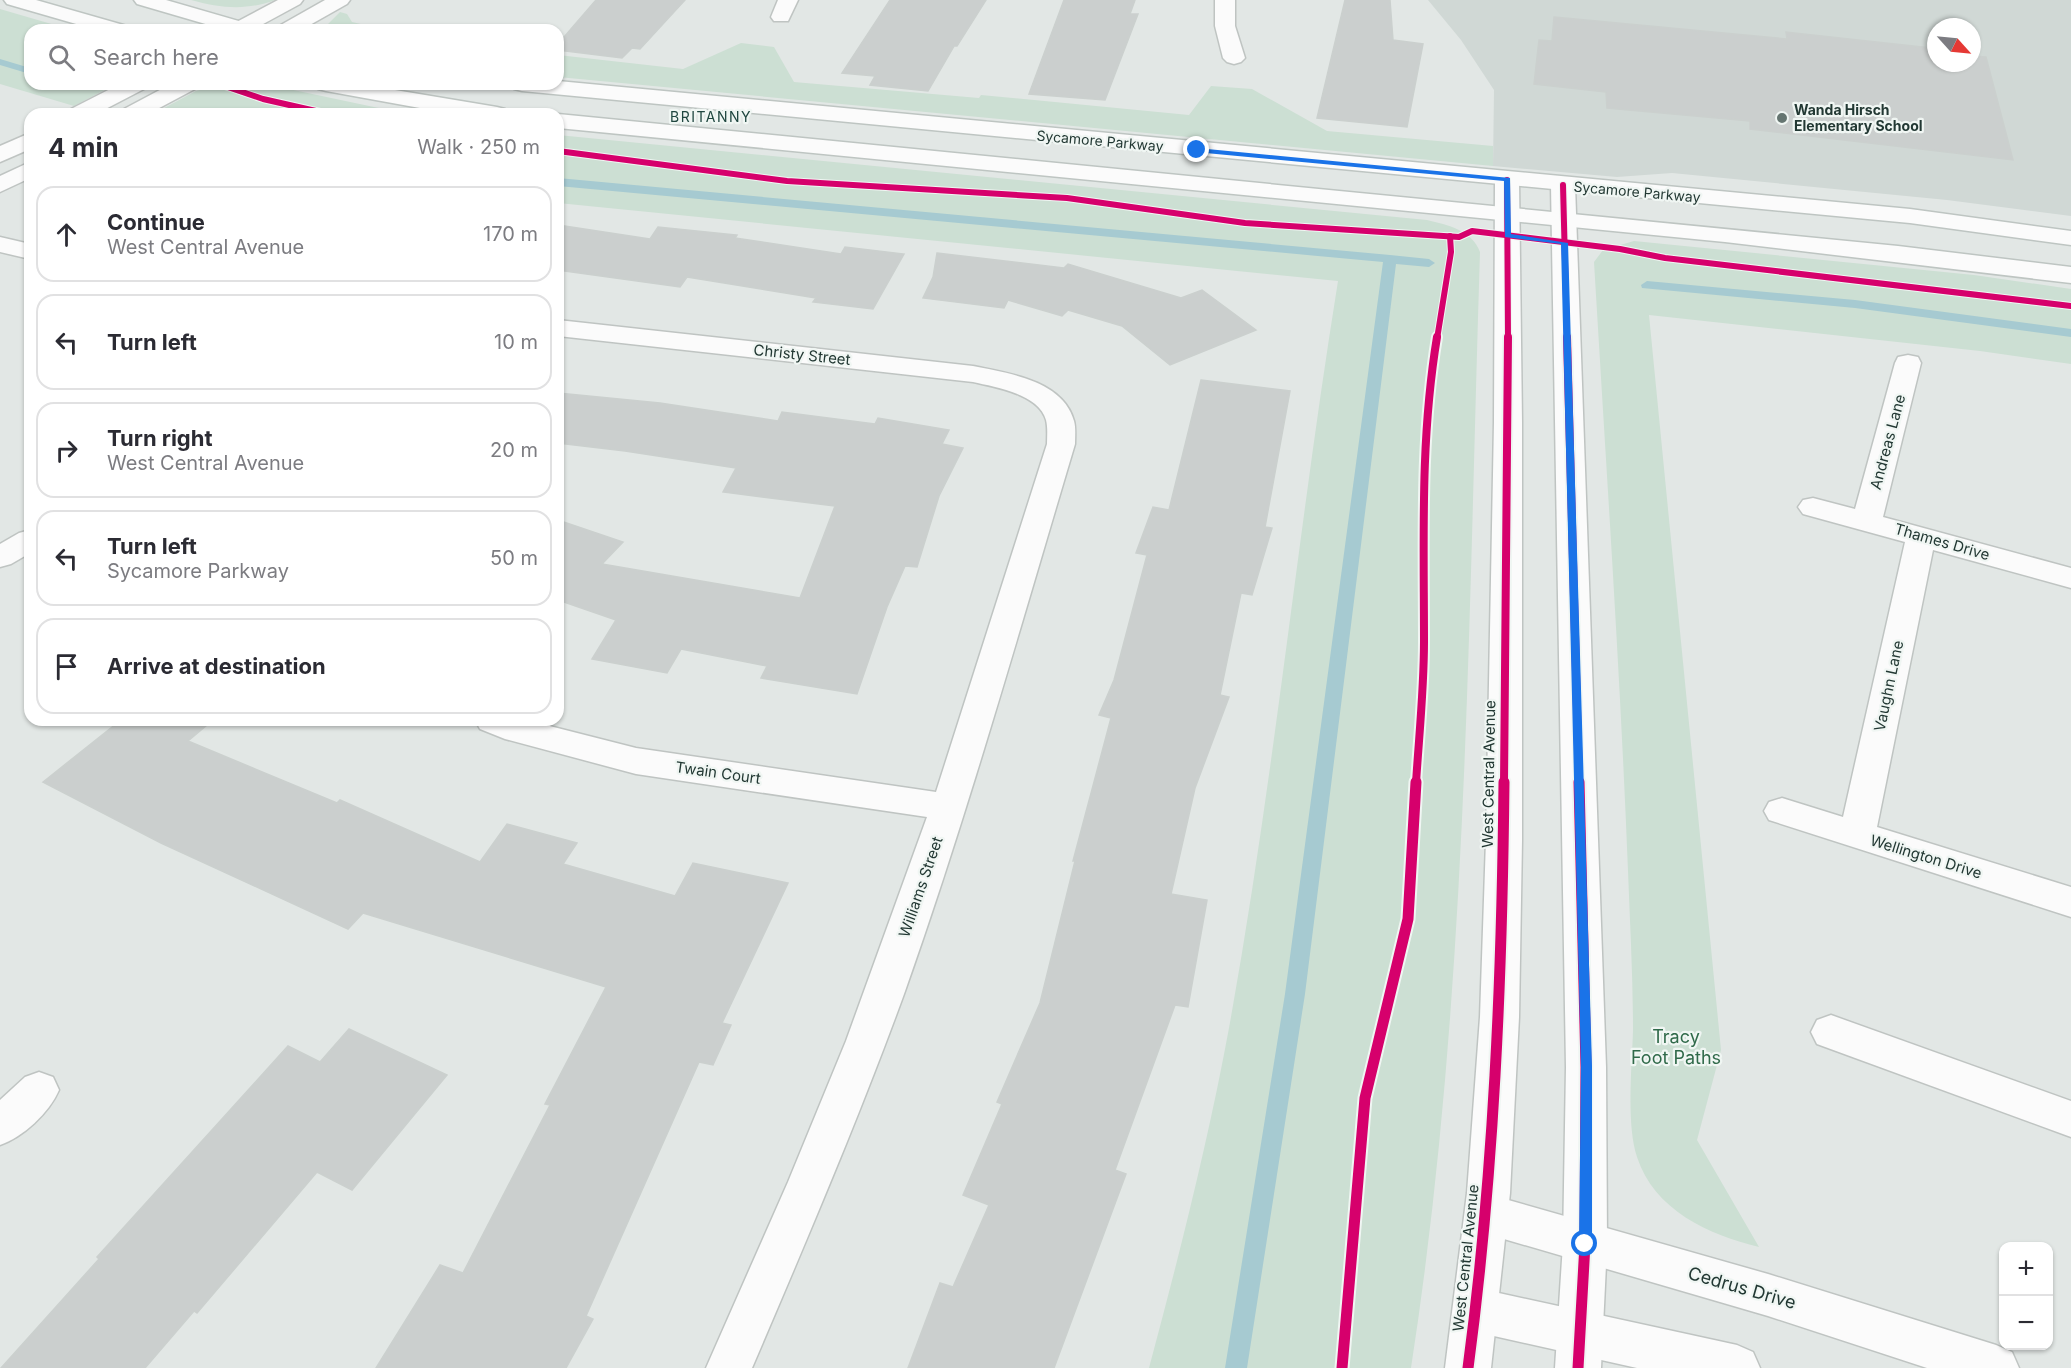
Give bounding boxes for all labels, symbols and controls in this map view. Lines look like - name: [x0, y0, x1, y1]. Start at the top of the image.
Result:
- north arrow: [1927, 18, 1981, 72]
- search box: [24, 24, 564, 90]
- icon: search: [45, 41, 78, 74]
- text: Search here: [93, 44, 219, 70]
- place label: Wanda Hirsch Elementary School: [1794, 101, 1923, 134]
- district label: BRITANNY: [670, 108, 752, 125]
- marker: Wanda Hirsch Elementary School: [1775, 111, 1789, 125]
- street label: Sycamore Parkway: [1036, 126, 1164, 155]
- text: 4 min: [48, 132, 119, 163]
- text: Walk · 250 m: [417, 135, 540, 159]
- route end: [1183, 136, 1209, 162]
- street label: Sycamore Parkway: [1573, 177, 1701, 206]
- text: Continue: [107, 209, 205, 235]
- icon: ahead: [50, 218, 83, 251]
- text: 170 m: [483, 222, 538, 246]
- text: West Central Avenue: [107, 235, 304, 259]
- icon: left: [50, 326, 83, 359]
- text: Turn left: [107, 329, 197, 355]
- text: 10 m: [494, 330, 538, 354]
- street label: Christy Street: [753, 340, 852, 369]
- street label: Andreas Lane: [1866, 392, 1909, 492]
- text: Turn right: [107, 425, 213, 451]
- icon: right: [50, 434, 83, 467]
- text: 20 m: [490, 438, 538, 462]
- text: West Central Avenue: [107, 451, 304, 475]
- street label: Thames Drive: [1892, 519, 1992, 564]
- text: Turn left: [107, 533, 197, 559]
- icon: left: [50, 542, 83, 575]
- text: 50 m: [490, 546, 538, 570]
- text: Sycamore Parkway: [107, 559, 289, 583]
- street label: Vaughn Lane: [1870, 639, 1907, 733]
- icon: arrive: [50, 650, 83, 683]
- text: Arrive at destination: [107, 653, 326, 679]
- street label: West Central Avenue: [1478, 700, 1499, 848]
- street label: Twain Court: [674, 757, 762, 788]
- street label: Wellington Drive: [1868, 831, 1984, 883]
- street label: Williams Street: [894, 834, 947, 940]
- park label: Tracy Foot Paths: [1631, 1026, 1721, 1068]
- street label: West Central Avenue: [1448, 1183, 1483, 1332]
- route start: [1571, 1230, 1597, 1256]
- map controls: [1999, 1242, 2053, 1350]
- button: +: [1999, 1242, 2053, 1296]
- street label: Cedrus Drive: [1686, 1262, 1799, 1313]
- button: −: [1999, 1296, 2053, 1350]

